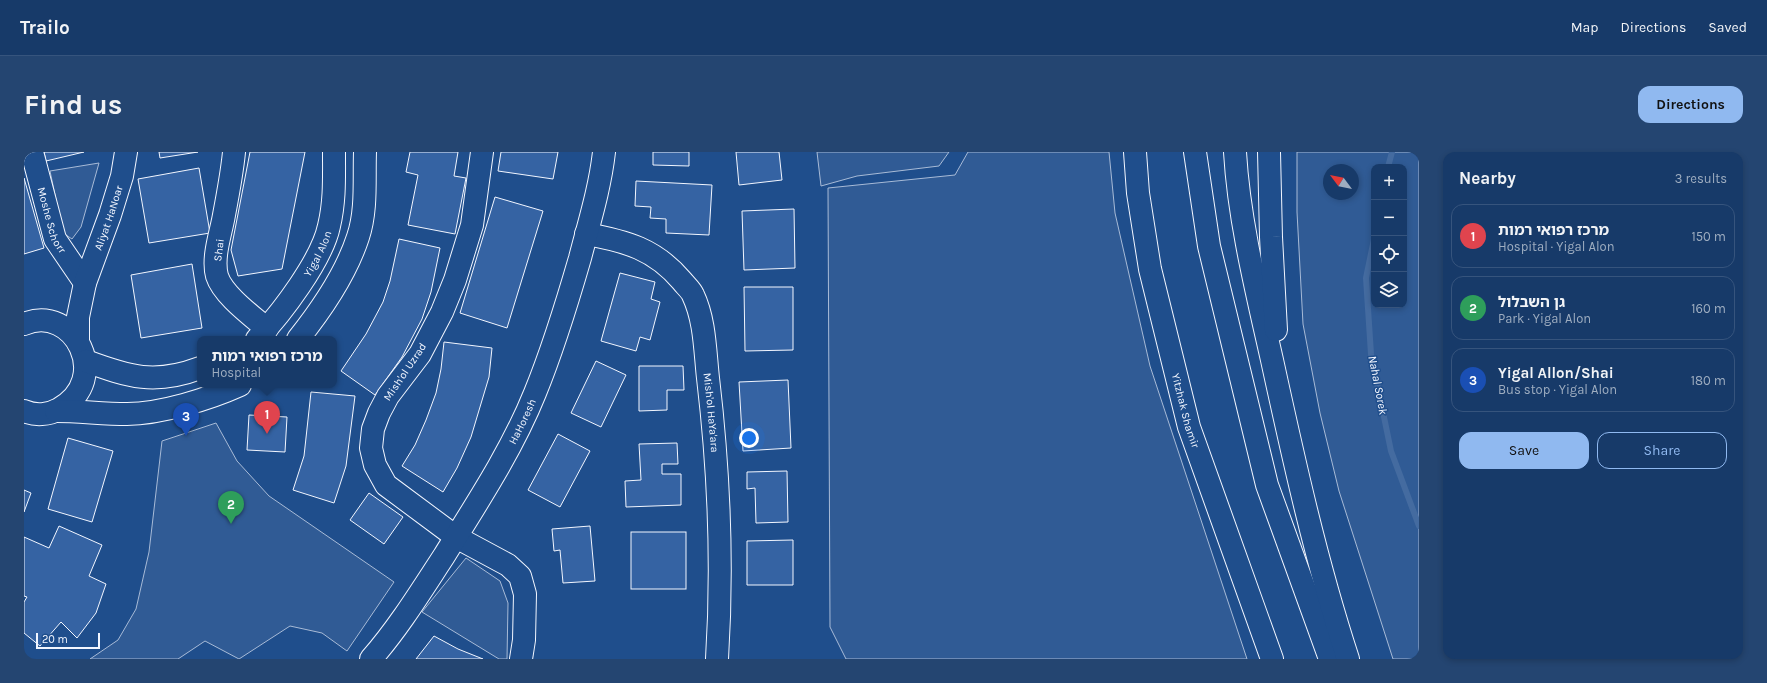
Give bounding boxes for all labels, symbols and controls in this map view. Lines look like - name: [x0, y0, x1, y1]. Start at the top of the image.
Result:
- text: Trailo: [20, 17, 70, 39]
- text: Map: [1571, 19, 1599, 36]
- text: Directions: [1621, 19, 1686, 36]
- text: Saved: [1708, 19, 1747, 36]
- button: Directions: [1638, 86, 1743, 123]
- text: Find us: [24, 88, 123, 121]
- north arrow: [1323, 164, 1359, 200]
- map controls: [1371, 164, 1407, 308]
- button: +: [1371, 164, 1407, 200]
- text: Nearby: [1459, 168, 1516, 188]
- text: 3 results: [1675, 171, 1727, 186]
- street label: Aliyat HaNoar: [91, 184, 125, 252]
- street label: Moshe Schorr: [35, 186, 69, 255]
- button: −: [1371, 200, 1407, 236]
- text: מרכז רפואי רמות: [1498, 221, 1609, 239]
- street label: Yigal Alon: [301, 229, 334, 279]
- text: 1: [1471, 229, 1475, 244]
- text: 150 m: [1691, 229, 1726, 244]
- button: locate: [1371, 236, 1407, 272]
- street label: Shai: [211, 238, 227, 262]
- text: Hospital · Yigal Alon: [1498, 239, 1615, 254]
- button: layers: [1371, 272, 1407, 308]
- text: גן השבלול: [1498, 293, 1565, 311]
- text: 2: [1469, 301, 1477, 316]
- text: 160 m: [1691, 301, 1726, 316]
- text: Park · Yigal Alon: [1498, 311, 1591, 326]
- popup: [197, 336, 337, 388]
- street label: Mish'ol Uzrad: [381, 341, 429, 403]
- text: מרכז רפואי רמות: [211, 347, 323, 365]
- water label: Nahal Sorek: [1365, 354, 1391, 417]
- text: Yigal Allon/Shai: [1498, 364, 1614, 382]
- text: Hospital: [211, 365, 261, 380]
- street label: Mish'ol HaYa'ara: [701, 372, 722, 453]
- street label: Yitzhak Shamir: [1169, 372, 1202, 450]
- text: 3: [1469, 373, 1477, 388]
- text: 180 m: [1691, 373, 1726, 388]
- text: Bus stop · Yigal Alon: [1498, 382, 1617, 397]
- street label: HaHoresh: [506, 397, 538, 446]
- pin: 1: [254, 401, 280, 434]
- pin: 3: [173, 403, 199, 436]
- your location: [739, 428, 759, 448]
- button: Save: [1459, 432, 1589, 469]
- button: Share: [1597, 432, 1727, 469]
- pin: 2: [218, 491, 244, 524]
- scale bar: [36, 631, 100, 650]
- text: 20 m: [42, 633, 68, 646]

